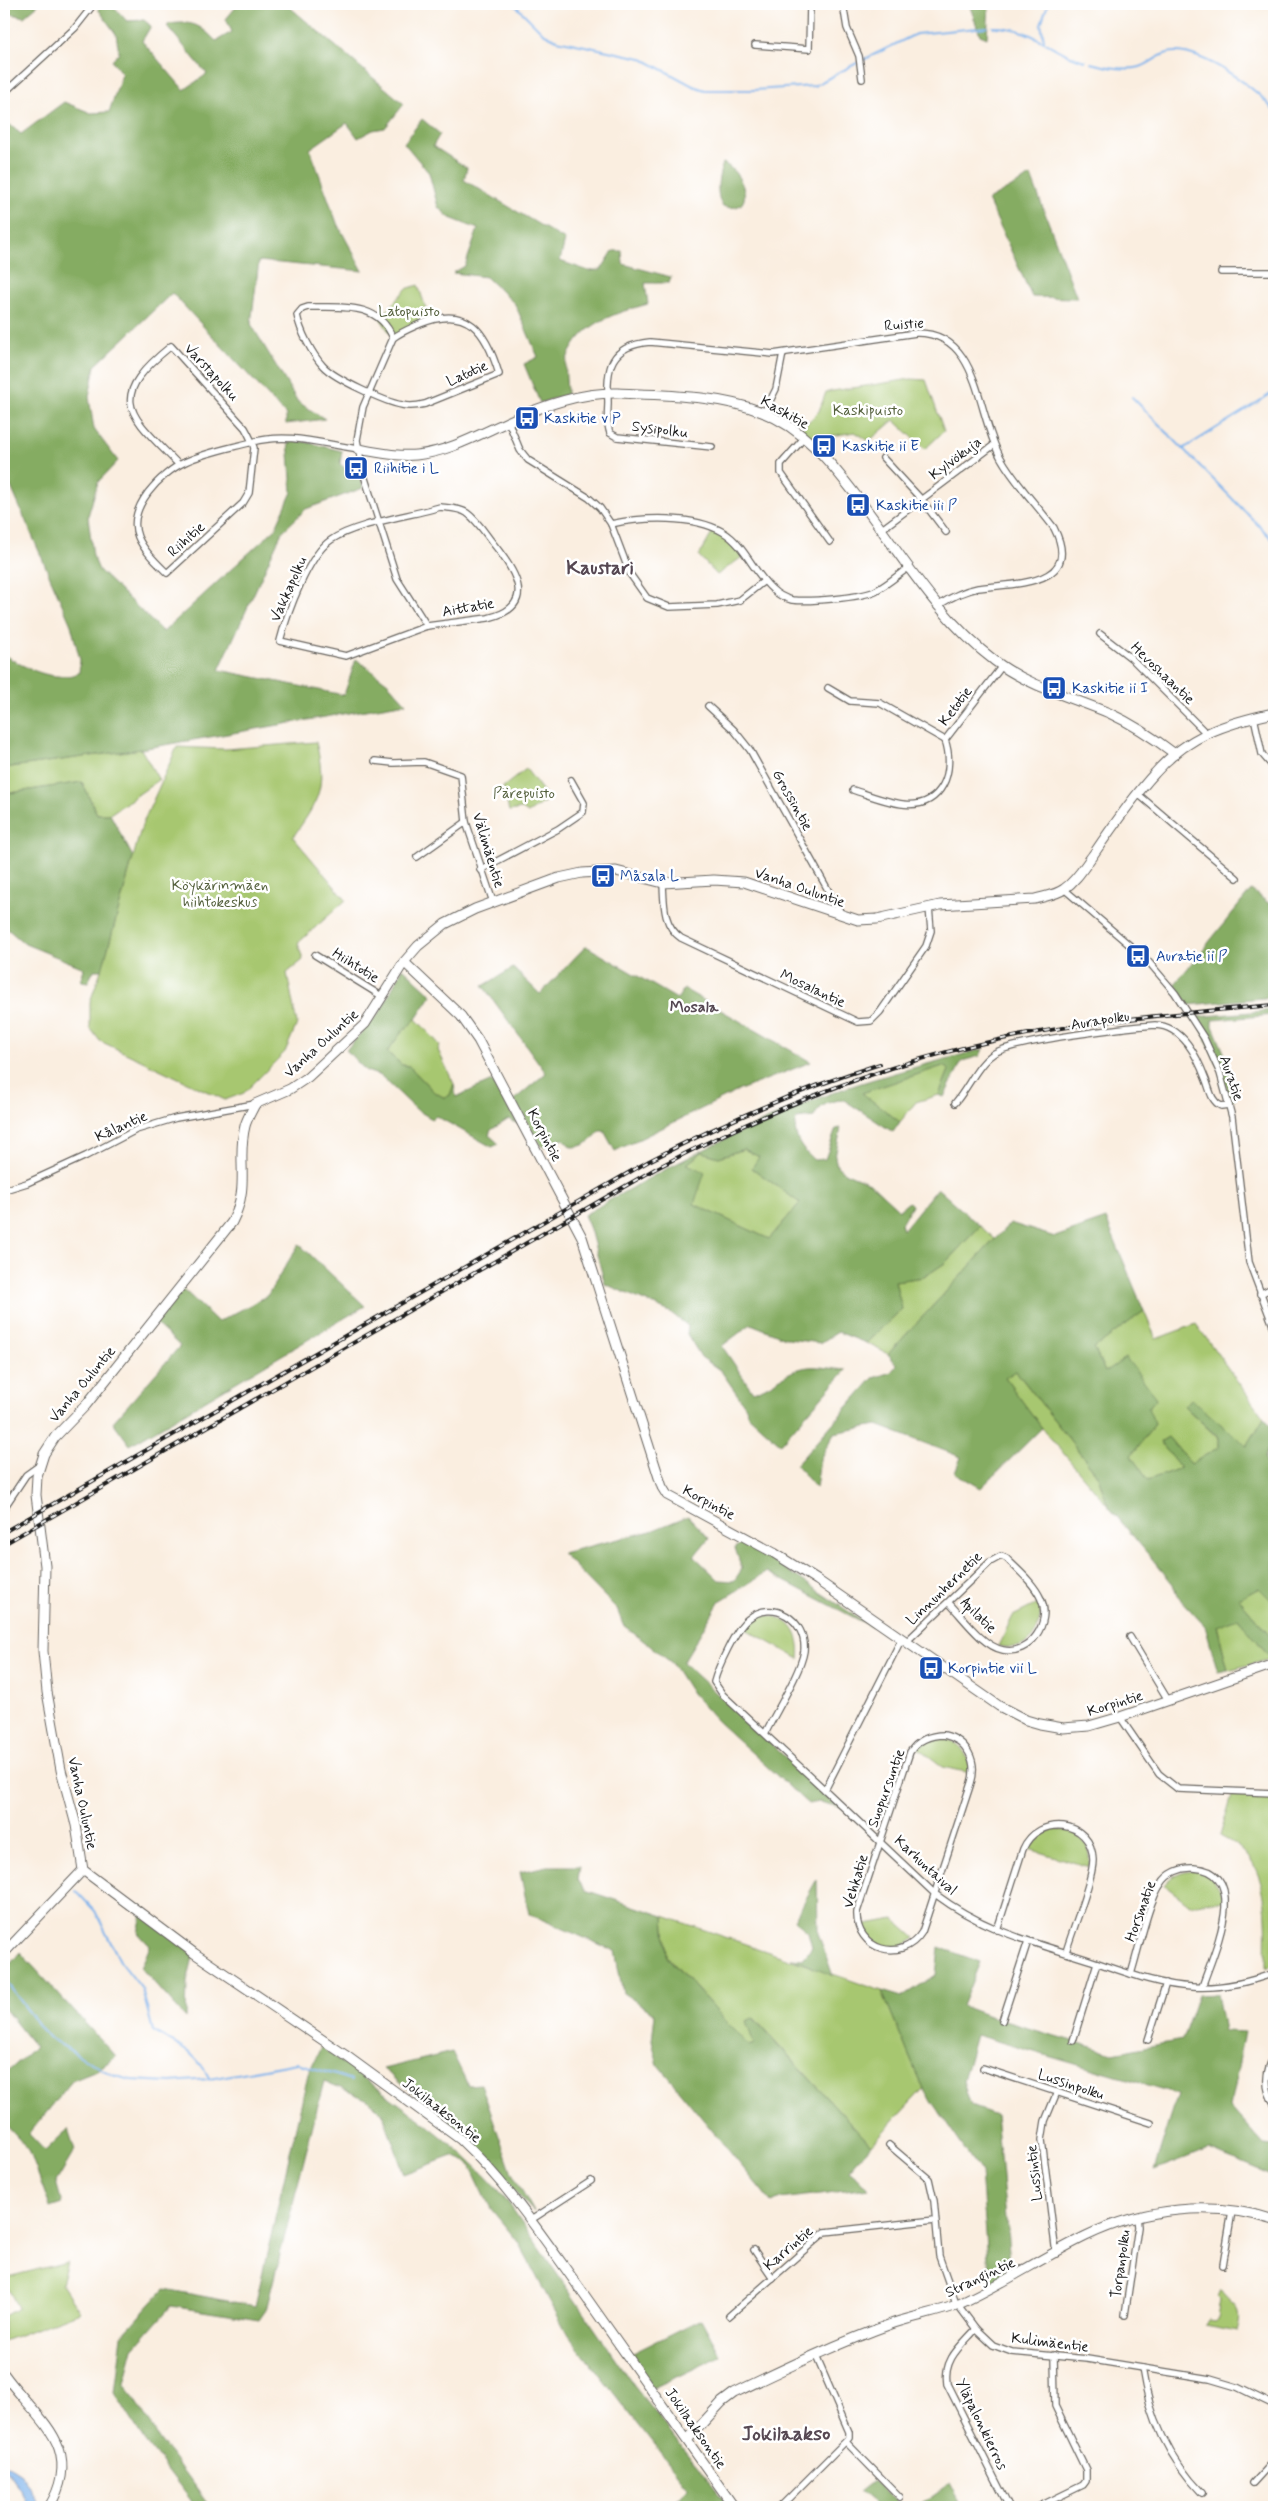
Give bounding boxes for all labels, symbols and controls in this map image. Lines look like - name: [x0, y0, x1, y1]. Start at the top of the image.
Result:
- park label: Latopuisto: [378, 302, 440, 322]
- street label: Ruistie: [883, 314, 925, 336]
- street label: Varstapolku: [179, 339, 243, 406]
- street label: Latotie: [444, 356, 491, 392]
- street label: Kaskitie: [756, 391, 813, 434]
- park label: Kaskipuisto: [833, 401, 903, 421]
- bus stop icon: Kaskitie v P: [514, 405, 540, 431]
- place label: Kaskitie v P: [544, 409, 621, 429]
- street label: Sysipolku: [630, 417, 689, 443]
- street label: Kylvökuja: [925, 432, 986, 485]
- bus stop icon: Kaskitie ii E: [811, 433, 837, 459]
- place label: Kaskitie ii E: [842, 437, 919, 457]
- bus stop icon: Riihitie i L: [343, 455, 369, 481]
- place label: Riihitie i L: [374, 459, 440, 479]
- bus stop icon: Kaskitie iii P: [845, 492, 871, 518]
- place label: Kaskitie iii P: [876, 496, 957, 516]
- street label: Riihitie: [164, 518, 210, 562]
- street label: Vakkapolku: [266, 553, 312, 625]
- district label: Kaustari: [566, 555, 634, 582]
- street label: Aittatie: [441, 594, 496, 622]
- street label: Hevoshaantie: [1126, 638, 1199, 710]
- bus stop icon: Kaskitie ii I: [1041, 675, 1067, 701]
- place label: Kaskitie ii I: [1072, 679, 1148, 699]
- street label: Ketotie: [934, 683, 977, 730]
- street label: Grossintie: [767, 766, 817, 835]
- park label: Pärepuisto: [493, 784, 555, 804]
- street label: Välimäentie: [467, 810, 509, 890]
- bus stop icon: Måsala L: [590, 863, 616, 889]
- street label: Vanha Ouluntie: [752, 863, 847, 913]
- place label: Måsala L: [620, 867, 679, 887]
- park label: Köykärinmäen hiihtokeskus: [172, 876, 268, 913]
- bus stop icon: Auratie ii P: [1125, 943, 1151, 969]
- street label: Hiihtotie: [328, 944, 383, 988]
- place label: Auratie ii P: [1156, 947, 1227, 967]
- street label: Mosalantie: [777, 965, 849, 1013]
- district label: Mosala: [670, 997, 719, 1018]
- street label: Vanha Ouluntie: [280, 1005, 363, 1083]
- street label: Aurapolku: [1069, 1006, 1131, 1035]
- street label: Auratie: [1214, 1053, 1248, 1104]
- street label: Korpintie: [522, 1106, 566, 1165]
- street label: Kålantie: [92, 1107, 151, 1147]
- street label: Vanha Ouluntie: [45, 1342, 121, 1427]
- street label: Korpintie: [679, 1481, 738, 1525]
- street label: Linnunhernetie: [902, 1547, 987, 1630]
- street label: Apilatie: [955, 1593, 1001, 1639]
- bus stop icon: Korpintie vii L: [918, 1655, 944, 1681]
- place label: Korpintie vii L: [948, 1659, 1038, 1679]
- street label: Korpintie: [1085, 1686, 1146, 1722]
- street label: Suopursuntie: [863, 1746, 910, 1831]
- street label: Vanha Ouluntie: [62, 1755, 102, 1851]
- street label: Karhuntaival: [889, 1831, 961, 1900]
- street label: Vehkatie: [838, 1852, 874, 1911]
- street label: Horsmatie: [1121, 1878, 1161, 1945]
- street label: Lussinpolku: [1035, 2065, 1107, 2105]
- street label: Jokilaaksontie: [398, 2074, 485, 2148]
- street label: Lussintie: [1022, 2144, 1048, 2202]
- street label: Karrintie: [760, 2222, 818, 2276]
- street label: Torpanpolku: [1106, 2228, 1136, 2300]
- street label: Strangintie: [942, 2253, 1019, 2304]
- street label: Kulimäentie: [1010, 2328, 1090, 2358]
- street label: Yläpalonkierros: [950, 2375, 1012, 2474]
- street label: Jokilaaksontie: [660, 2384, 731, 2473]
- district label: Jokilaakso: [742, 2421, 830, 2448]

